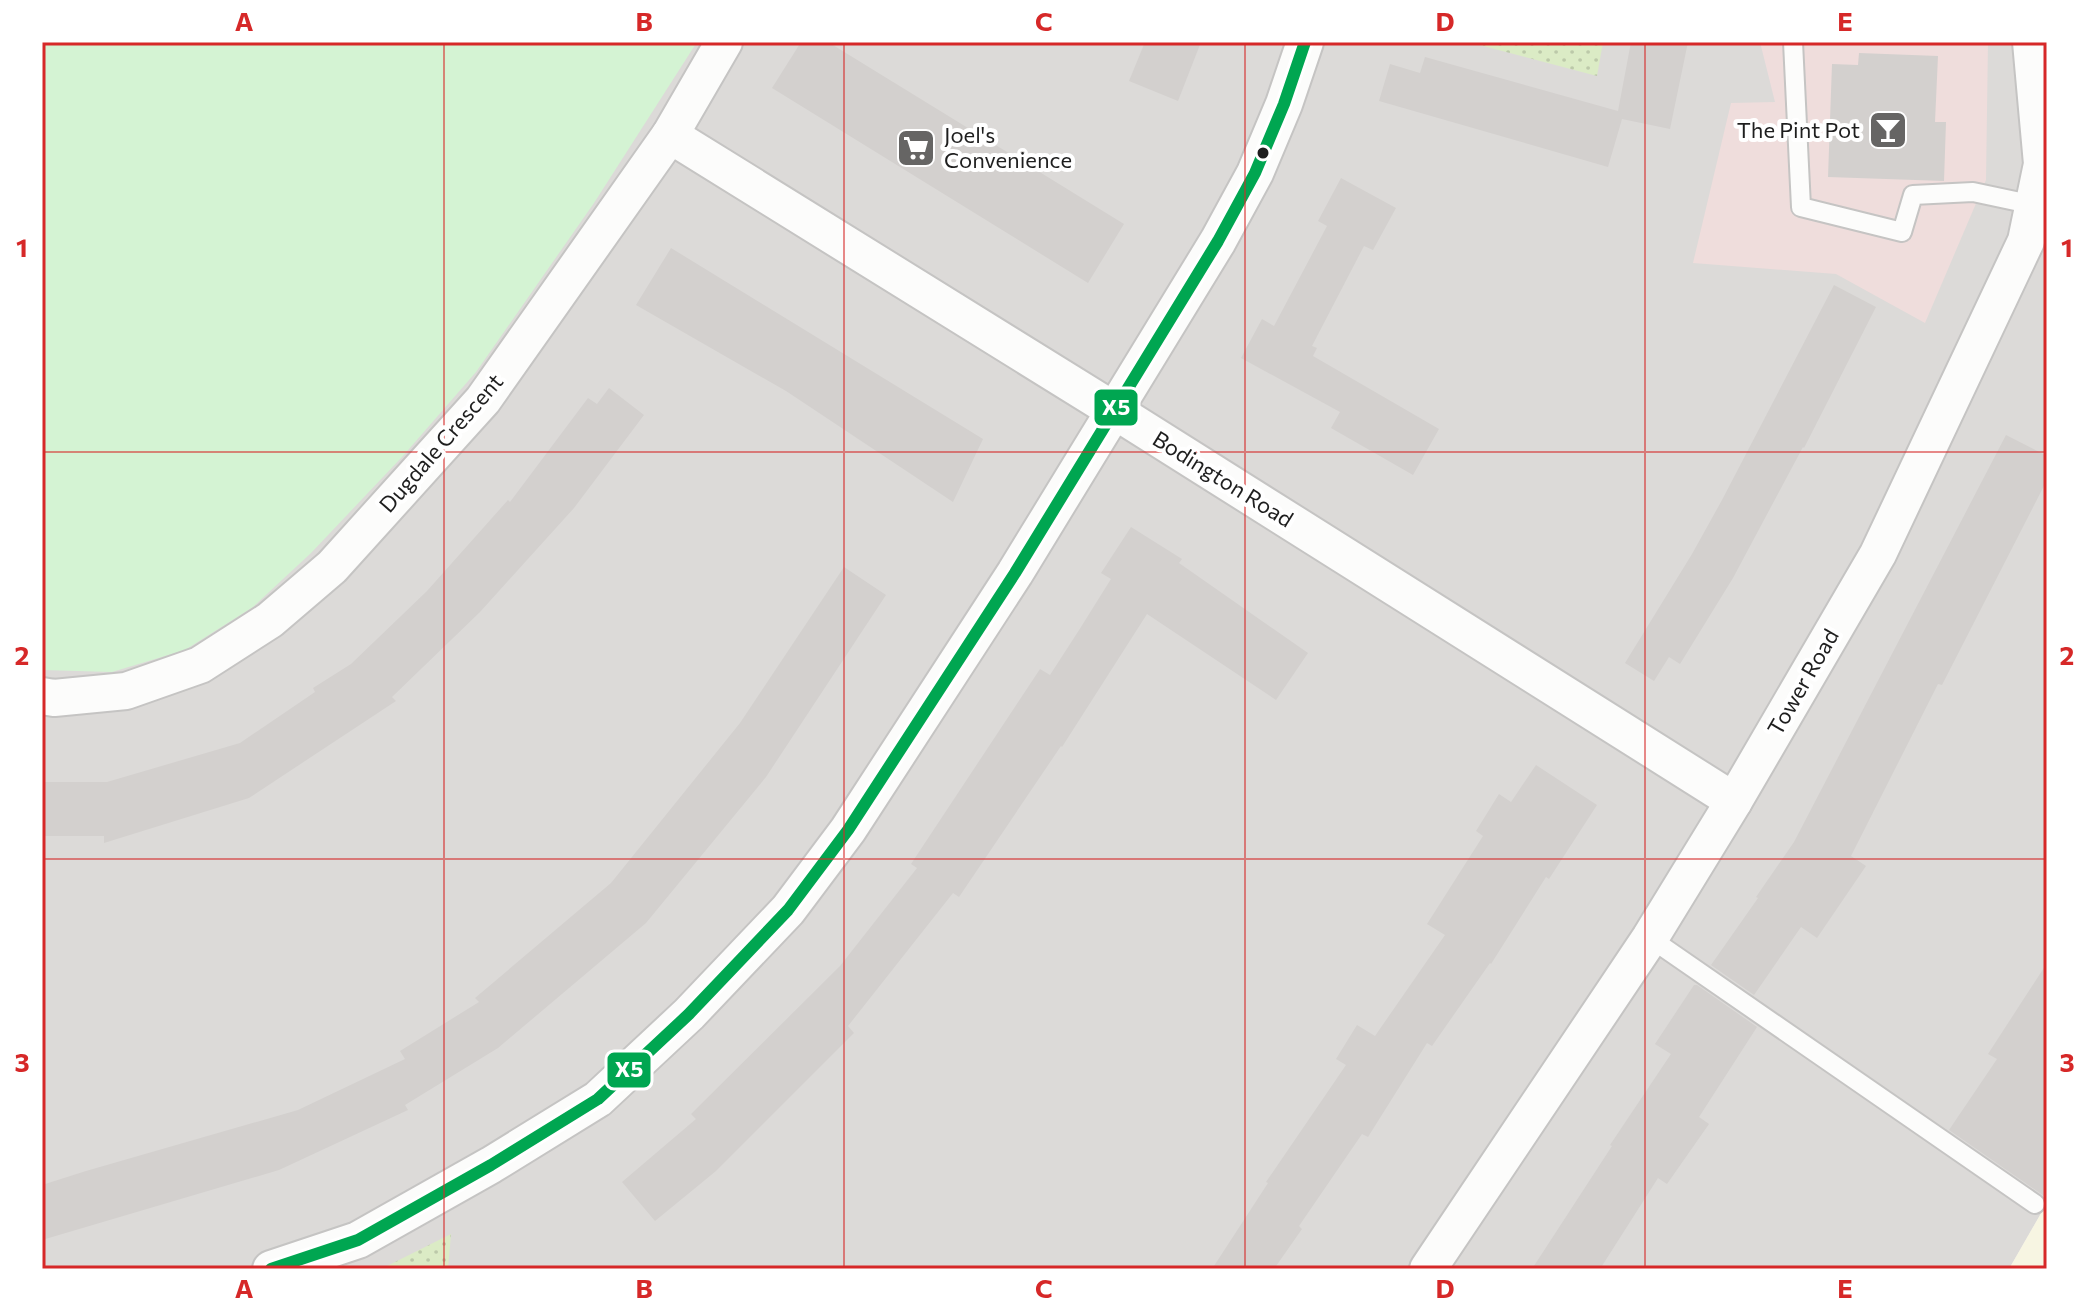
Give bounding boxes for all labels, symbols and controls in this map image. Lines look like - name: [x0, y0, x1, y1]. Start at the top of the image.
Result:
- text: A: [235, 5, 254, 36]
- text: B: [635, 5, 653, 36]
- text: C: [1035, 5, 1053, 36]
- text: D: [1435, 5, 1455, 36]
- text: E: [1837, 5, 1853, 36]
- bar icon: The Pint Pot: [1867, 109, 1909, 151]
- place label: The Pint Pot: [1737, 116, 1860, 143]
- place label: Joel's Convenience: [944, 121, 1072, 173]
- supermarket icon: Joel's Convenience: [895, 127, 937, 169]
- unlabelled marker: [1255, 145, 1271, 161]
- text: 1: [16, 231, 28, 262]
- text: 1: [2061, 231, 2073, 262]
- street label: Dugdale Crescent: [373, 368, 508, 518]
- line badge: X5: [1093, 388, 1139, 427]
- text: X5: [1102, 393, 1130, 420]
- street label: Bodington Road: [1148, 425, 1298, 533]
- street label: Tower Road: [1761, 624, 1844, 740]
- text: 2: [15, 639, 29, 670]
- text: 2: [2060, 639, 2074, 670]
- text: 3: [14, 1046, 30, 1077]
- text: 3: [2059, 1046, 2075, 1077]
- line badge: X5: [606, 1051, 652, 1089]
- text: X5: [615, 1055, 643, 1082]
- text: A: [235, 1272, 254, 1303]
- text: B: [635, 1272, 653, 1303]
- text: C: [1035, 1272, 1053, 1303]
- text: D: [1435, 1272, 1455, 1303]
- text: E: [1837, 1272, 1853, 1303]

